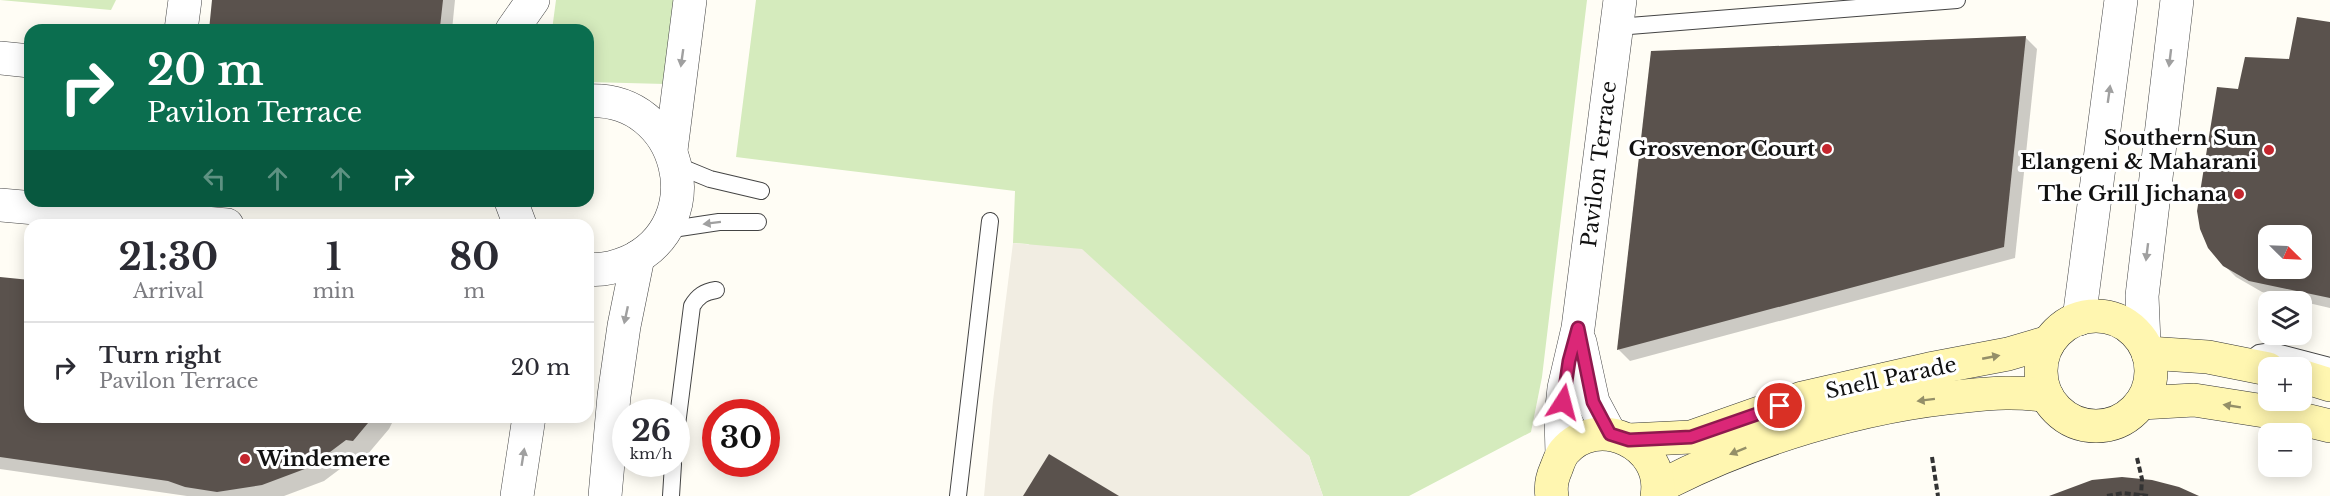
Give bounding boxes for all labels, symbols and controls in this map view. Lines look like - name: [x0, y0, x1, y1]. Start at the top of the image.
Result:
- text: 20 m: [147, 44, 264, 96]
- icon: right: [48, 48, 126, 126]
- one-way arrow: [678, 49, 687, 68]
- one-way arrow: [2165, 49, 2175, 68]
- street label: Pavilon Terrace: [1576, 79, 1622, 249]
- one-way arrow: [2104, 85, 2113, 104]
- text: Pavilon Terrace: [147, 96, 362, 129]
- place label: Southern Sun Elangeni & Maharani: [2020, 125, 2257, 175]
- place label: Grosvenor Court: [1629, 136, 1815, 162]
- marker: Grosvenor Court: [1820, 142, 1834, 156]
- marker: Southern Sun Elangeni & Maharani: [2262, 143, 2276, 157]
- icon: left: [198, 162, 231, 195]
- icon: ahead: [261, 162, 294, 195]
- icon: ahead: [324, 162, 357, 195]
- icon: right: [387, 162, 420, 195]
- place label: The Grill Jichana: [2038, 181, 2227, 207]
- marker: The Grill Jichana: [2232, 187, 2246, 201]
- one-way arrow: [702, 218, 721, 228]
- north arrow: [2258, 225, 2312, 279]
- map controls: [2258, 225, 2312, 477]
- text: 21:30: [119, 235, 218, 280]
- text: 1: [326, 235, 342, 280]
- text: 80: [449, 235, 499, 280]
- one-way arrow: [2143, 242, 2152, 261]
- text: Arrival: [133, 279, 204, 303]
- text: min: [313, 279, 355, 303]
- text: m: [464, 279, 485, 303]
- button: layers: [2258, 291, 2312, 345]
- one-way arrow: [621, 305, 630, 324]
- text: Turn right: [99, 342, 221, 369]
- icon: right: [48, 351, 81, 384]
- street label: Snell Parade: [1823, 351, 1959, 405]
- one-way arrow: [1982, 352, 2001, 361]
- text: 20 m: [511, 354, 570, 381]
- button: +: [2258, 357, 2312, 411]
- text: Pavilon Terrace: [99, 369, 258, 393]
- position arrow: [1531, 370, 1595, 434]
- pin: [1754, 380, 1805, 431]
- icon: arrive: [1763, 389, 1796, 422]
- one-way arrow: [1916, 395, 1935, 405]
- speed limit sign: 30: [702, 399, 780, 477]
- one-way arrow: [2222, 401, 2241, 410]
- text: 26: [631, 412, 671, 449]
- button: −: [2258, 423, 2312, 477]
- text: km/h: [630, 444, 672, 463]
- place label: Windemere: [256, 446, 390, 472]
- one-way arrow: [1729, 446, 1747, 456]
- one-way arrow: [519, 447, 528, 466]
- marker: Windemere: [238, 452, 252, 466]

